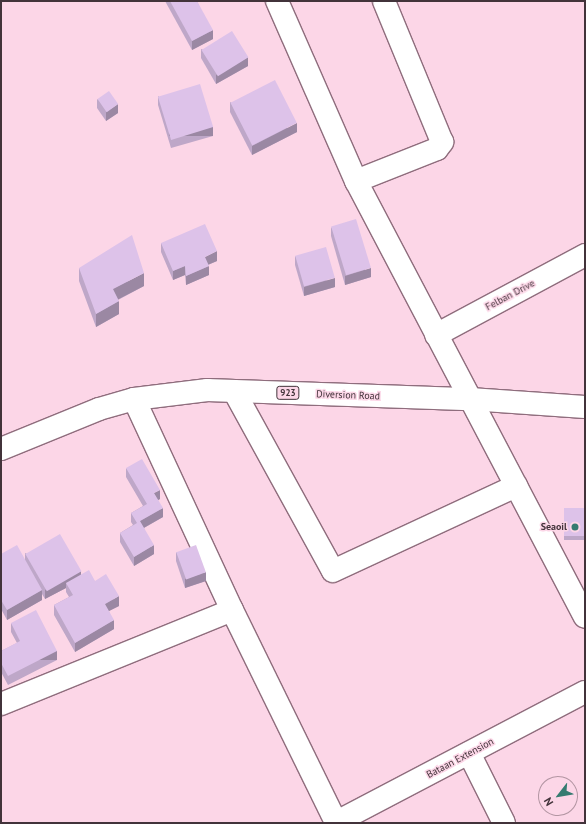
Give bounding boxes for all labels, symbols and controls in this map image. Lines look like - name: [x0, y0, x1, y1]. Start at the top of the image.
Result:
- street label: Felban Drive: [483, 277, 537, 313]
- road number: 923: [276, 386, 300, 400]
- street label: Diversion Road: [316, 388, 380, 402]
- place label: Seaoil: [541, 521, 567, 533]
- marker: Seaoil: [570, 522, 580, 532]
- street label: Bataan Extension: [424, 735, 496, 781]
- north arrow: [538, 776, 578, 816]
- text: N: [541, 795, 556, 808]

